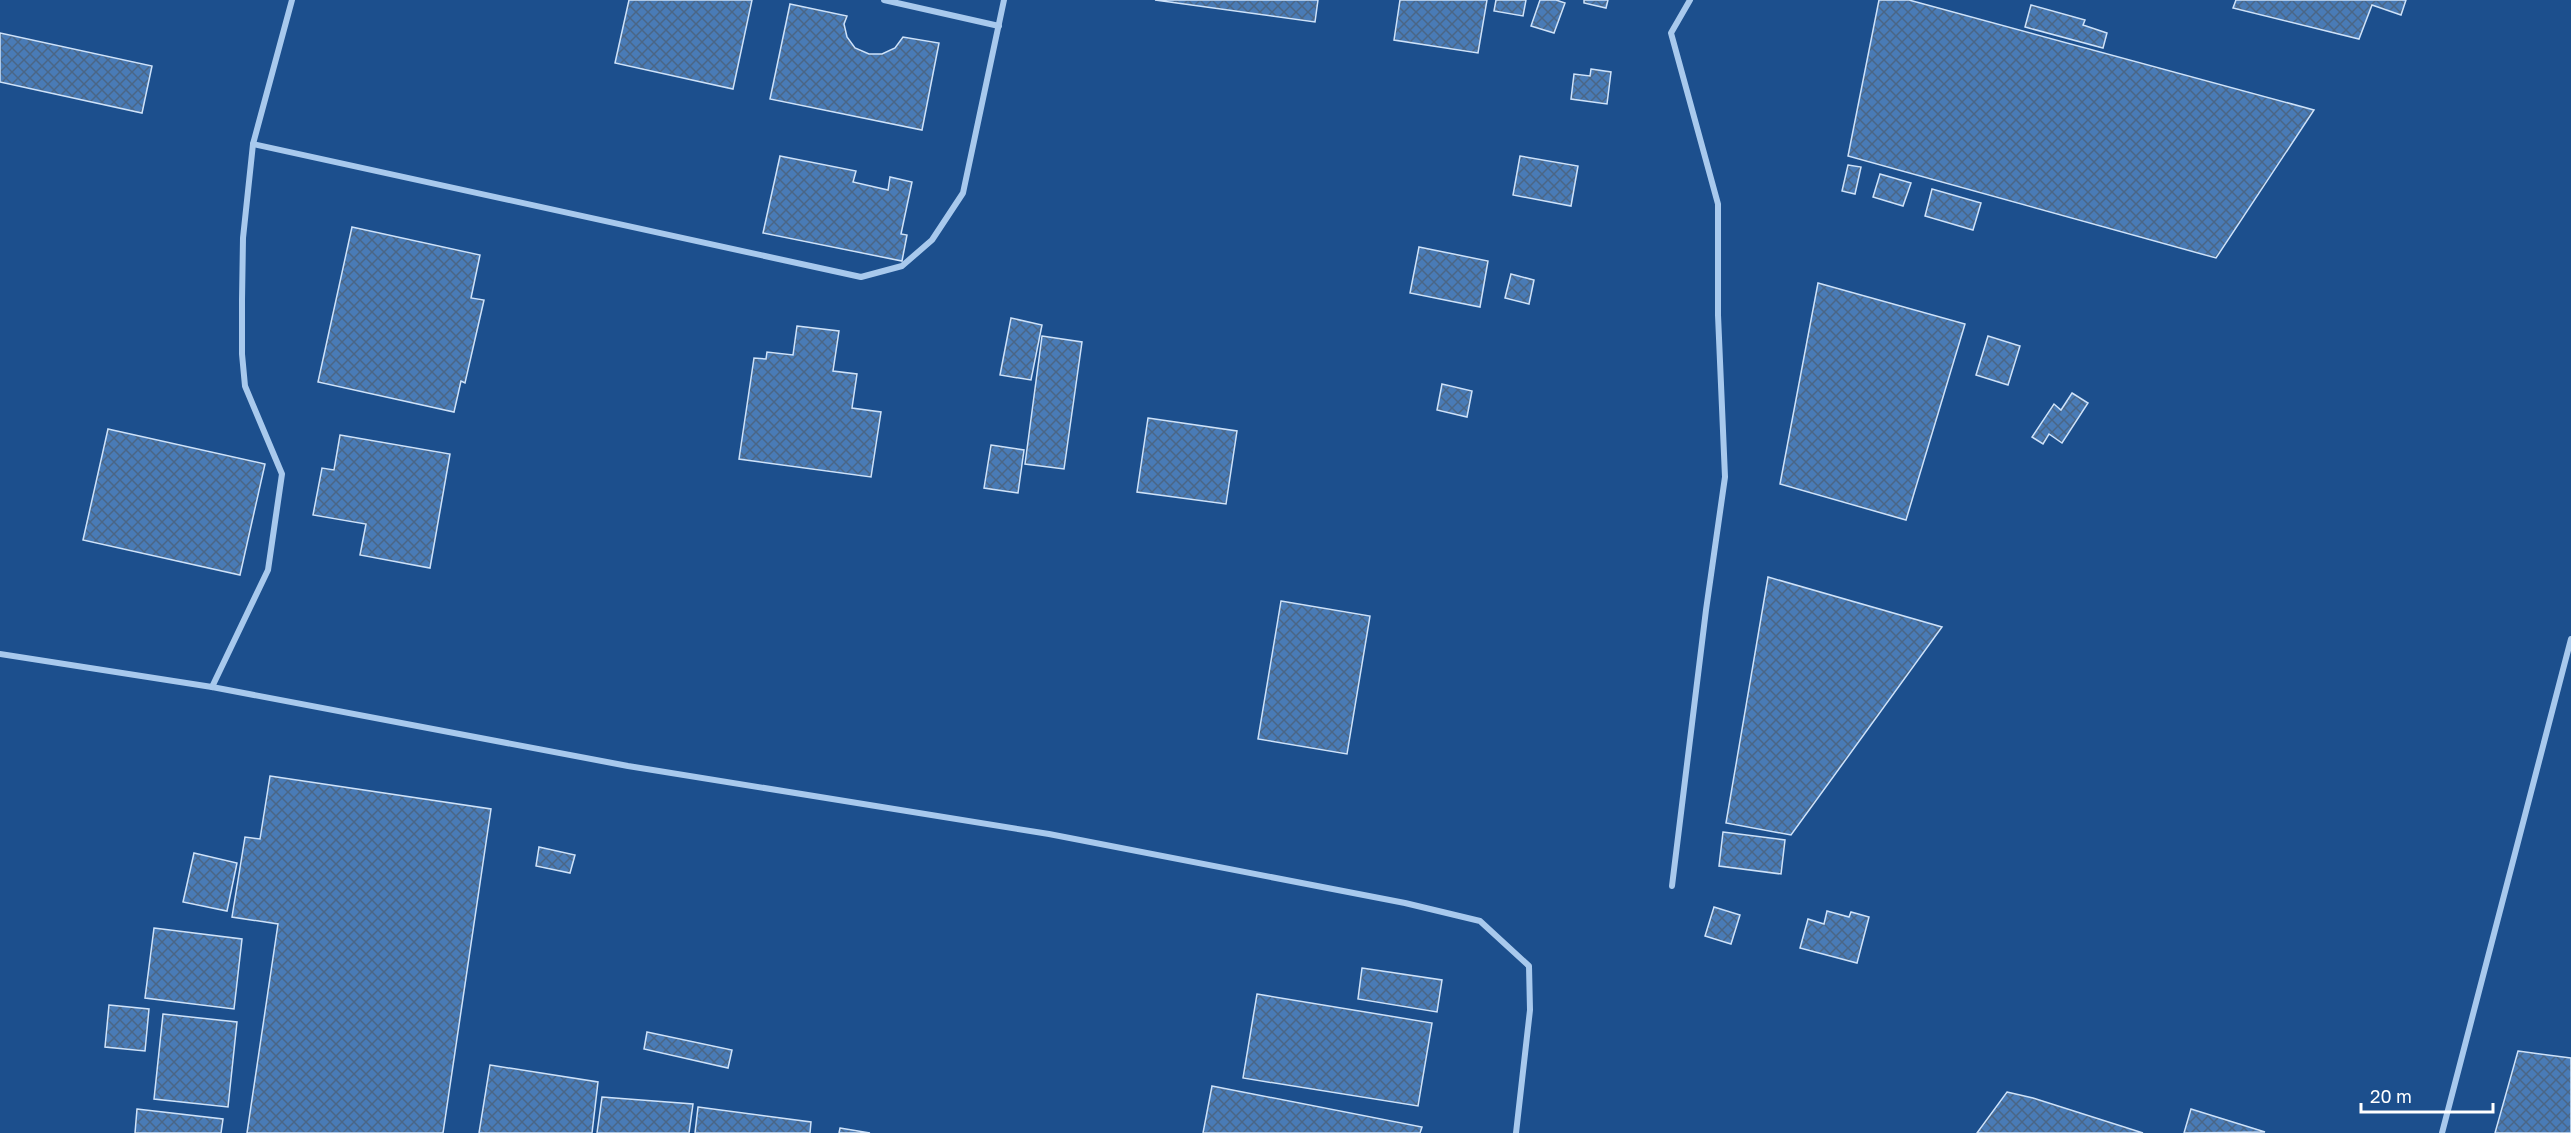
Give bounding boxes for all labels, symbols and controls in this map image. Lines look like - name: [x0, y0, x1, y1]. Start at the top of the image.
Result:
- scale bar: [2361, 1076, 2493, 1114]
- text: 20 m: [2370, 1085, 2412, 1107]

